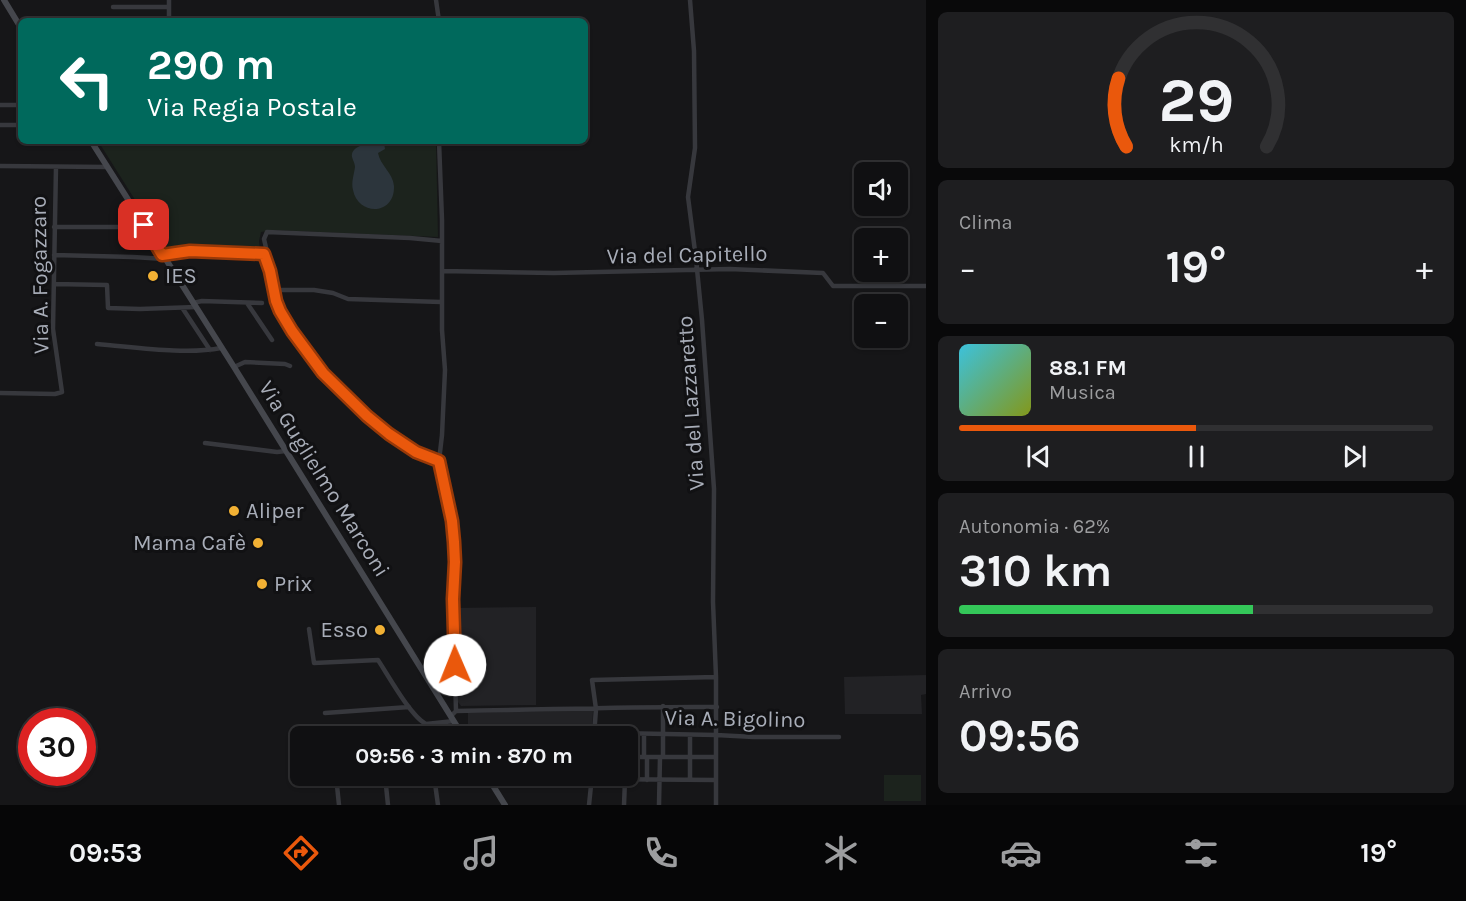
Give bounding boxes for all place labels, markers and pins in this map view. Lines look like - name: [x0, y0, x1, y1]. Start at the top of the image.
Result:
- pin: [118, 199, 169, 250]
- place label: IES: [165, 263, 197, 289]
- marker: IES: [146, 269, 160, 283]
- place label: Aliper: [246, 498, 304, 524]
- marker: Aliper: [227, 504, 241, 518]
- place label: Mama Cafè: [133, 530, 246, 556]
- marker: Mama Cafè: [251, 536, 265, 550]
- place label: Prix: [274, 571, 312, 597]
- marker: Prix: [255, 577, 269, 591]
- place label: Esso: [320, 617, 368, 643]
- marker: Esso: [373, 623, 387, 637]

